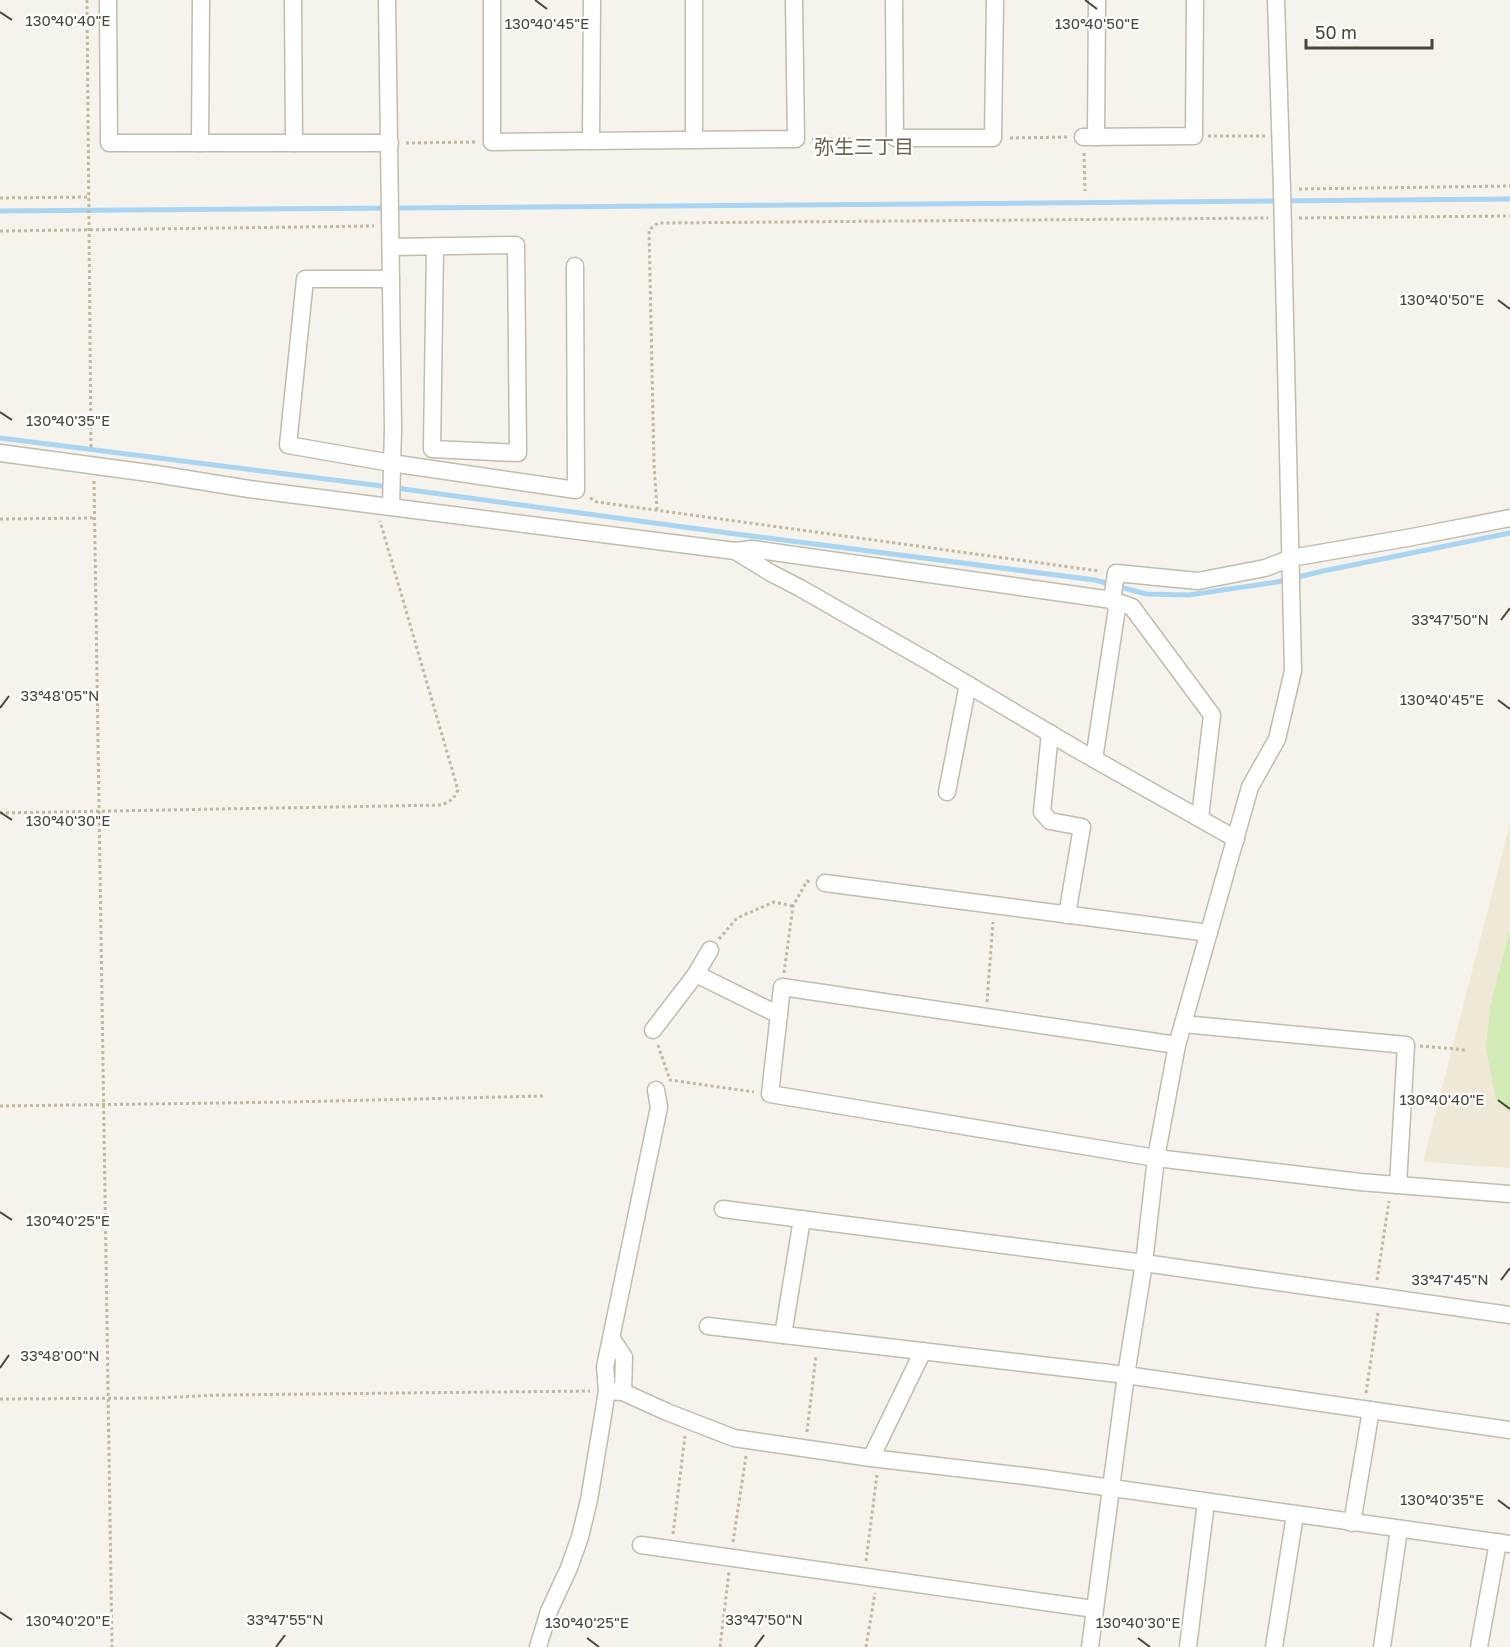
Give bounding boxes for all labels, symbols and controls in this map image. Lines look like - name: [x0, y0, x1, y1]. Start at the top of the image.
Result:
- text: 130°40'40"E: [25, 11, 111, 29]
- scale bar: [1306, 12, 1432, 50]
- text: 130°40'45"E: [505, 14, 589, 32]
- text: 130°40'50"E: [1055, 14, 1139, 32]
- text: 50 m: [1315, 21, 1357, 43]
- district label: 弥生三丁目: [814, 134, 914, 158]
- text: 130°40'50"E: [1400, 290, 1484, 308]
- text: 130°40'35"E: [26, 411, 110, 429]
- text: 33°47'50"N: [1411, 610, 1489, 628]
- text: 33°48'05"N: [21, 686, 99, 704]
- text: 130°40'45"E: [1400, 690, 1484, 708]
- text: 130°40'30"E: [26, 811, 110, 829]
- text: 130°40'40"E: [1399, 1090, 1485, 1108]
- text: 130°40'25"E: [26, 1211, 110, 1229]
- text: 33°47'45"N: [1411, 1270, 1489, 1288]
- text: 33°48'00"N: [20, 1346, 100, 1364]
- text: 130°40'35"E: [1400, 1490, 1484, 1508]
- text: 33°47'55"N: [246, 1610, 324, 1628]
- text: 33°47'50"N: [725, 1610, 803, 1628]
- text: 130°40'20"E: [26, 1611, 110, 1629]
- text: 130°40'25"E: [545, 1613, 629, 1631]
- text: 130°40'30"E: [1096, 1613, 1180, 1631]

